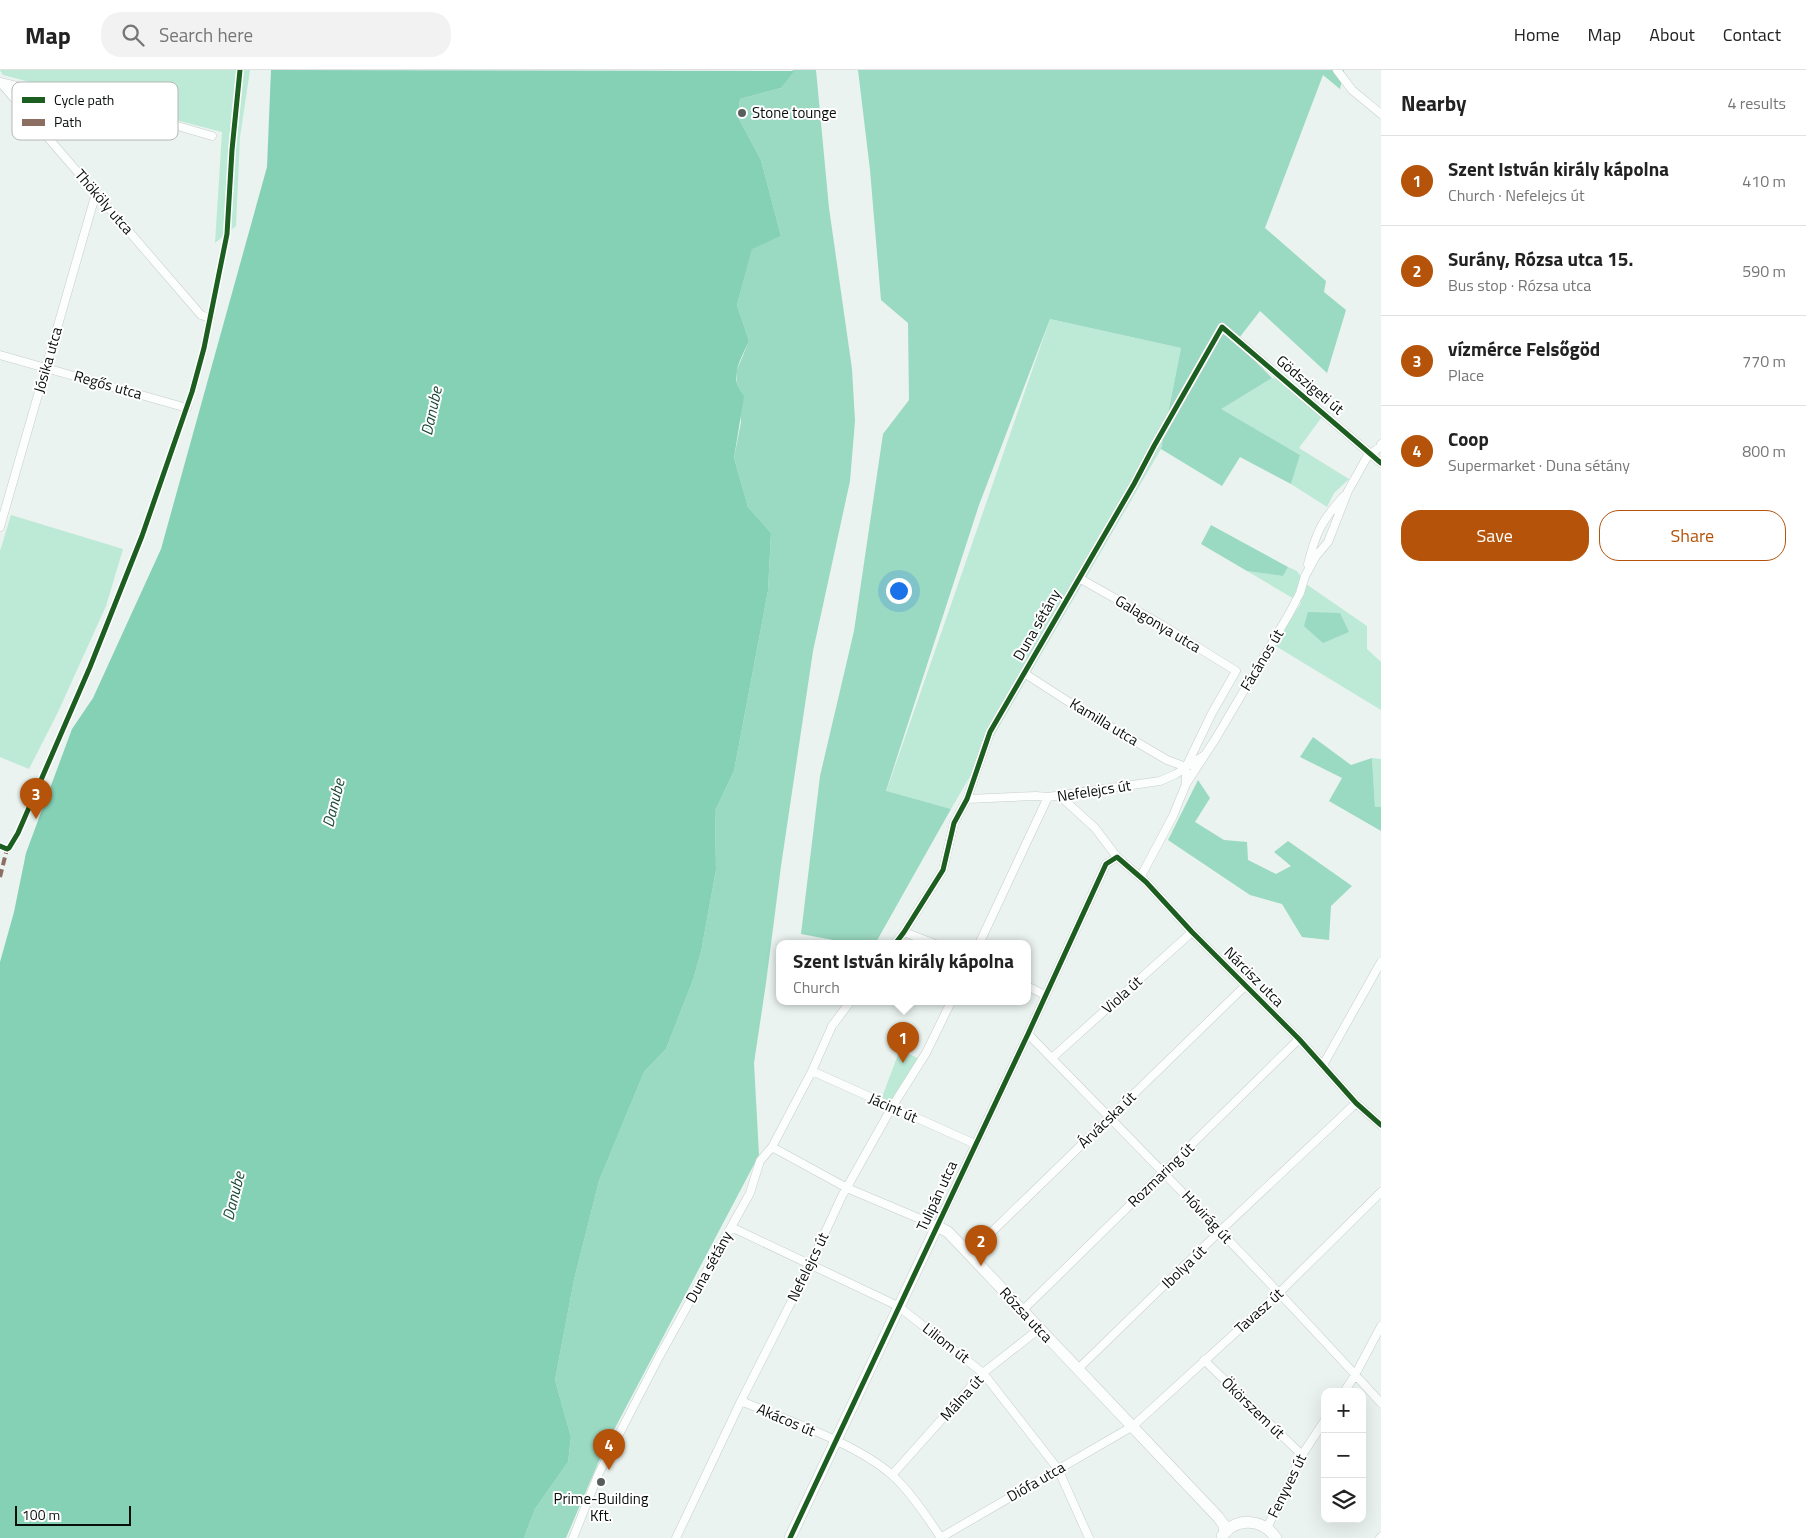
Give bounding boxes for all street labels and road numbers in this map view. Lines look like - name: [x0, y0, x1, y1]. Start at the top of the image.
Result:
- street label: Thököly utca: [69, 164, 140, 240]
- street label: Jósika utca: [27, 324, 68, 396]
- street label: Gödszigeti út: [1271, 349, 1350, 420]
- street label: Regős utca: [71, 364, 145, 405]
- street label: Duna sétány: [1007, 585, 1066, 665]
- street label: Galagonya utca: [1111, 589, 1206, 659]
- street label: Fácános út: [1234, 624, 1289, 695]
- street label: Kamilla utca: [1065, 692, 1144, 751]
- street label: Nefelejcs út: [1055, 773, 1133, 808]
- street label: Nárcisz utca: [1219, 941, 1290, 1012]
- street label: Viola út: [1096, 970, 1148, 1019]
- street label: Árvácska út: [1072, 1085, 1142, 1153]
- street label: Jácint út: [865, 1087, 922, 1129]
- street label: Rozmaring út: [1122, 1136, 1200, 1212]
- street label: Tulipán utca: [910, 1156, 963, 1235]
- street label: Hóvirág út: [1177, 1185, 1239, 1249]
- street label: Duna sétány: [679, 1227, 738, 1307]
- street label: Nefelejcs út: [781, 1228, 835, 1305]
- street label: Ibolya út: [1156, 1239, 1212, 1294]
- street label: Rózsa utca: [994, 1282, 1059, 1348]
- street label: Tavasz út: [1229, 1282, 1289, 1339]
- street label: Liliom út: [918, 1317, 975, 1369]
- street label: Málna út: [934, 1369, 989, 1426]
- street label: Ökörszem út: [1216, 1371, 1291, 1444]
- street label: Akácos út: [753, 1397, 820, 1442]
- street label: Fenyves út: [1261, 1449, 1312, 1522]
- street label: Diófa utca: [1002, 1455, 1070, 1508]

